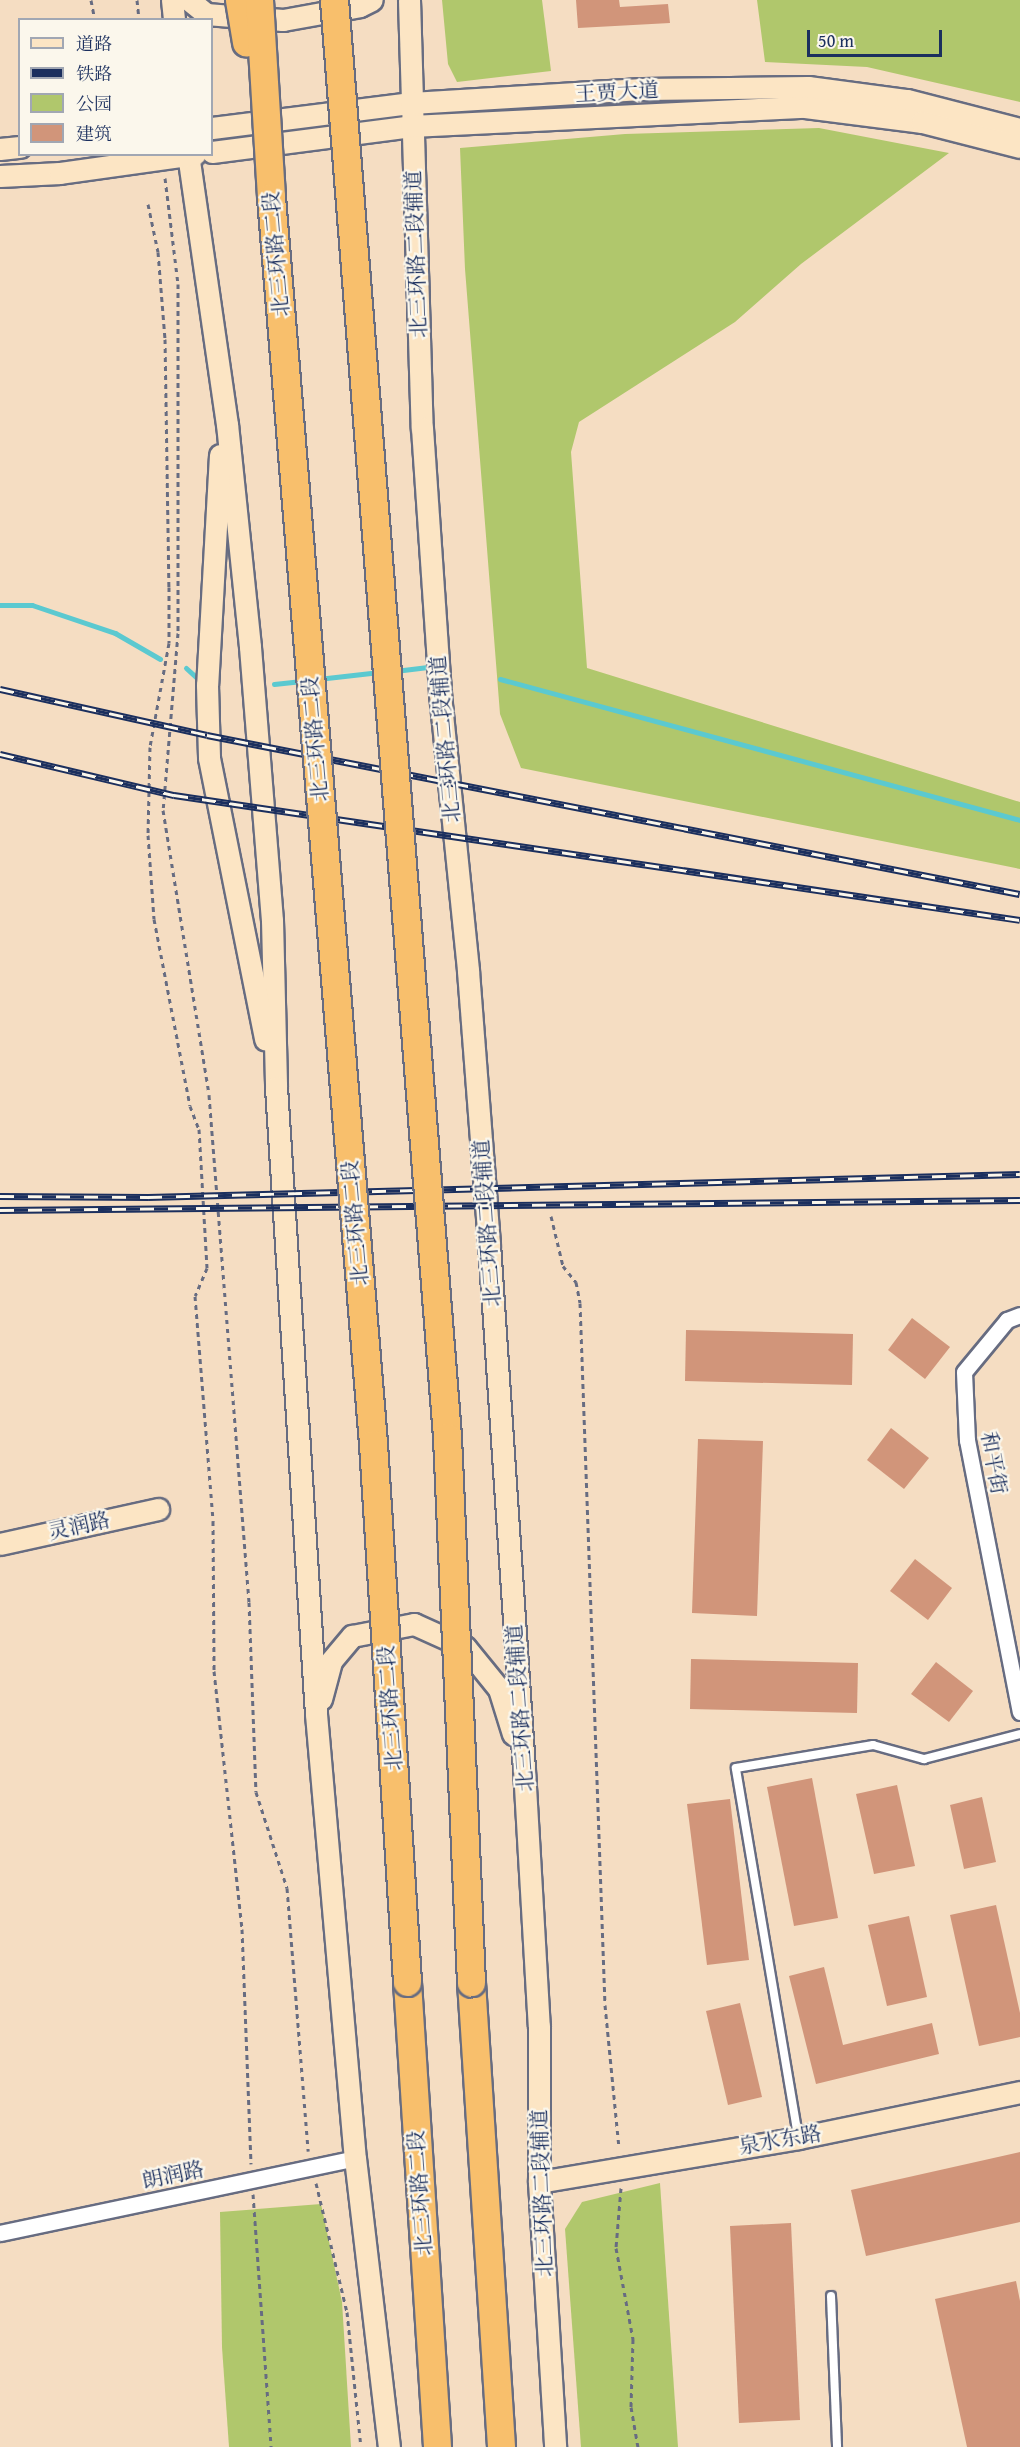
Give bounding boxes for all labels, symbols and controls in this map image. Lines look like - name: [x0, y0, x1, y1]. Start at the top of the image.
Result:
- legend: [18, 18, 213, 156]
- scale bar: [810, 18, 945, 56]
- text: 50 m: [818, 27, 854, 54]
- text: 道路: [76, 30, 112, 57]
- text: 铁路: [76, 60, 112, 87]
- street label: 王贾大道: [574, 77, 660, 107]
- text: 公园: [76, 90, 112, 117]
- text: 建筑: [76, 120, 112, 147]
- street label: 北三环路二段辅道: [400, 170, 432, 338]
- street label: 北三环路二段: [258, 190, 294, 318]
- street label: 北三环路二段辅道: [425, 654, 465, 824]
- street label: 北三环路二段: [297, 675, 333, 803]
- street label: 北三环路二段辅道: [469, 1138, 505, 1308]
- street label: 北三环路二段: [337, 1159, 373, 1287]
- street label: 和平街: [976, 1430, 1012, 1496]
- street label: 灵润路: [45, 1507, 113, 1545]
- street label: 北三环路二段辅道: [502, 1623, 538, 1793]
- street label: 北三环路二段: [373, 1644, 407, 1772]
- street label: 北三环路二段辅道: [526, 2109, 558, 2277]
- street label: 泉水东路: [736, 2120, 824, 2160]
- street label: 北三环路二段: [403, 2129, 437, 2257]
- street label: 朗润路: [140, 2156, 206, 2194]

